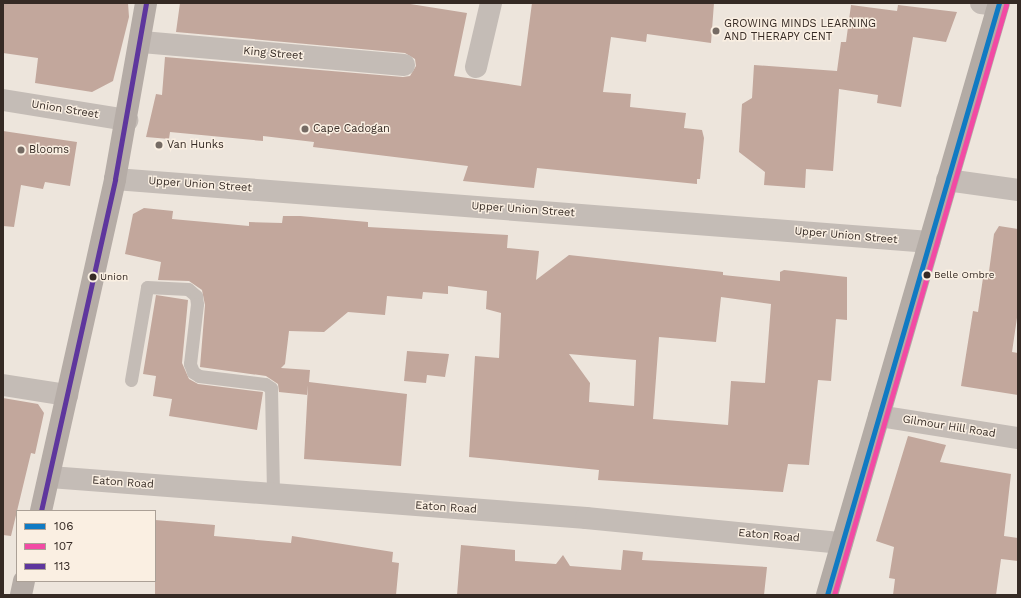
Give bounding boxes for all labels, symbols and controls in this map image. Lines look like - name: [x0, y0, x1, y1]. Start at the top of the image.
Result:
- place label: GROWING MINDS LEARNING AND THERAPY CENT: [724, 18, 876, 44]
- marker: GROWING MINDS LEARNING AND THERAPY CENT: [711, 26, 721, 36]
- street label: King Street: [243, 45, 303, 63]
- street label: Union Street: [31, 98, 99, 122]
- place label: Cape Cadogan: [313, 122, 390, 136]
- marker: Cape Cadogan: [300, 124, 310, 134]
- place label: Van Hunks: [167, 138, 224, 152]
- marker: Van Hunks: [154, 140, 164, 150]
- place label: Blooms: [29, 143, 69, 157]
- marker: Blooms: [16, 145, 26, 155]
- street label: Upper Union Street: [148, 175, 252, 195]
- street label: Upper Union Street: [471, 200, 575, 220]
- street label: Upper Union Street: [794, 225, 898, 247]
- place label: Belle Ombre: [934, 269, 995, 281]
- marker: Belle Ombre: [922, 270, 932, 280]
- place label: Union: [100, 271, 128, 283]
- marker: Union: [88, 272, 98, 282]
- street label: Gilmour Hill Road: [901, 413, 997, 441]
- street label: Eaton Road: [92, 474, 154, 492]
- street label: Eaton Road: [415, 499, 477, 517]
- legend: [16, 510, 156, 582]
- text: 106: [54, 519, 73, 533]
- street label: Eaton Road: [738, 527, 800, 545]
- text: 107: [54, 539, 73, 553]
- text: 113: [54, 559, 70, 573]

